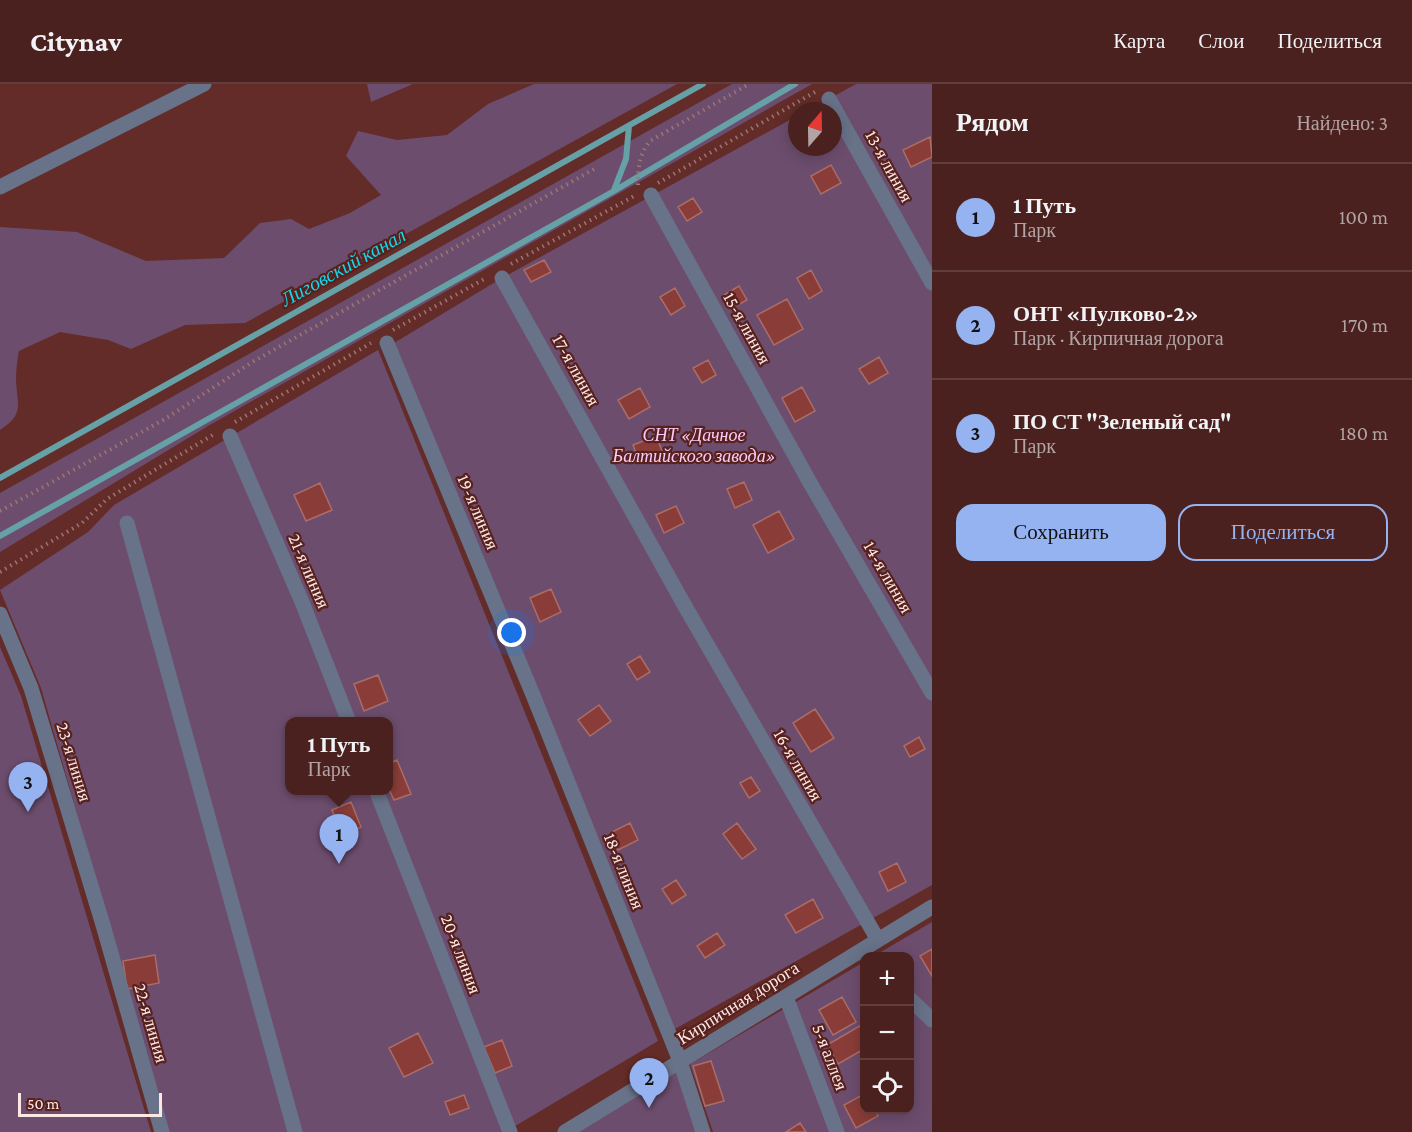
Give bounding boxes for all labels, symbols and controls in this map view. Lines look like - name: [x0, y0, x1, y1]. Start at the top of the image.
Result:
- text: Citynav: [30, 26, 122, 57]
- text: Карта: [1113, 29, 1165, 53]
- text: Слои: [1198, 29, 1244, 53]
- text: Поделиться: [1277, 29, 1382, 53]
- north arrow: [788, 102, 842, 156]
- text: Рядом: [956, 108, 1029, 137]
- text: Найдено: 3: [1296, 112, 1388, 134]
- street label: 13-я линия: [861, 127, 917, 205]
- text: 1 Путь: [1013, 193, 1076, 218]
- text: 1: [972, 206, 979, 228]
- text: 100 m: [1339, 206, 1388, 228]
- text: Парк: [1013, 219, 1056, 241]
- water label: Лиговский канал: [276, 223, 409, 311]
- street label: 15-я линия: [719, 289, 775, 367]
- text: ОНТ «Пулково-2»: [1013, 301, 1199, 326]
- text: 2: [970, 314, 981, 336]
- text: 170 m: [1341, 314, 1388, 336]
- text: Парк · Кирпичная дорога: [1013, 327, 1224, 349]
- street label: 17-я линия: [548, 331, 604, 409]
- text: ПО СТ "Зеленый сад": [1013, 409, 1232, 434]
- text: 3: [971, 422, 980, 444]
- text: 180 m: [1339, 422, 1388, 444]
- park label: СНТ «Дачное Балтийского завода»: [612, 425, 775, 466]
- text: Парк: [1013, 435, 1056, 457]
- street label: 19-я линия: [453, 472, 503, 552]
- button: Сохранить: [956, 504, 1166, 561]
- button: Поделиться: [1178, 504, 1388, 561]
- street label: 21-я линия: [284, 531, 334, 611]
- street label: 14-я линия: [859, 538, 917, 616]
- your location: [497, 618, 526, 647]
- popup: [285, 717, 393, 795]
- street label: 23-я линия: [53, 720, 95, 804]
- street label: 16-я линия: [769, 726, 827, 804]
- text: 1 Путь: [307, 732, 371, 757]
- text: Парк: [307, 758, 351, 780]
- pin: 3: [9, 762, 48, 812]
- pin: 1: [320, 814, 358, 864]
- street label: 18-я линия: [600, 830, 648, 912]
- street label: 20-я линия: [437, 912, 485, 996]
- map controls: [860, 952, 914, 1114]
- button: +: [860, 952, 914, 1006]
- street label: Кирпичная дорога: [673, 957, 803, 1049]
- street label: 22-я линия: [130, 981, 172, 1065]
- button: −: [860, 1006, 914, 1060]
- street label: 5-я аллея: [808, 1021, 852, 1093]
- pin: 2: [630, 1058, 668, 1108]
- button: locate: [860, 1060, 914, 1114]
- scale bar: [18, 1090, 162, 1118]
- text: 50 m: [27, 1095, 59, 1112]

